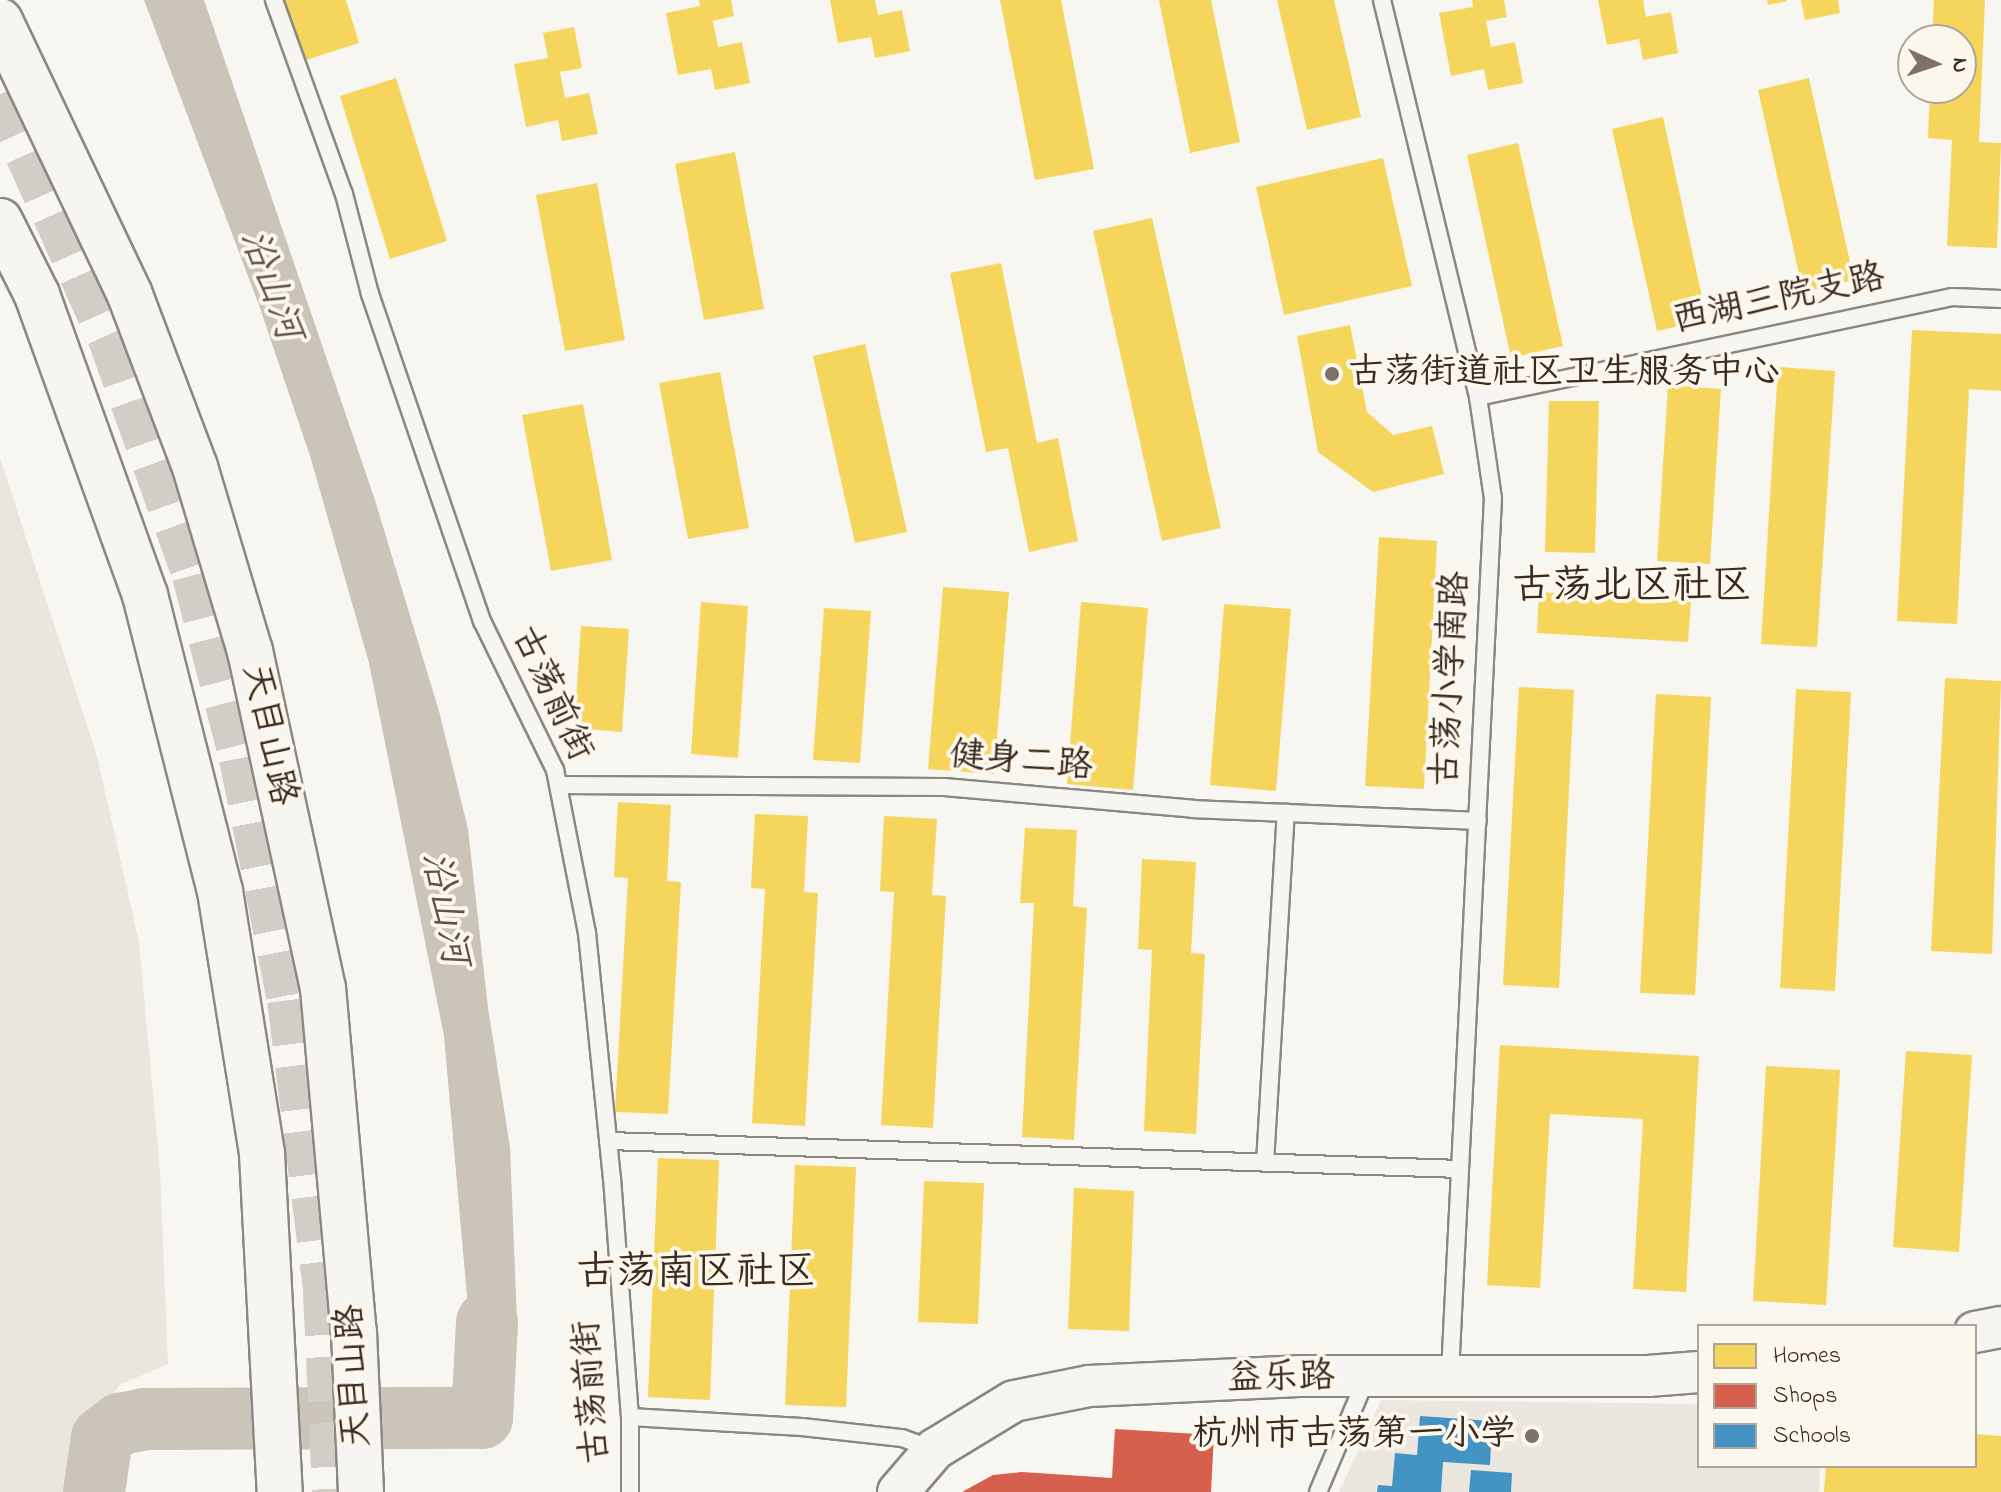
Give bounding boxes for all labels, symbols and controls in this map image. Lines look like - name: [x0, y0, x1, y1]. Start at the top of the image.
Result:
- north arrow: [1897, 24, 1977, 104]
- text: N: [1943, 57, 1975, 73]
- water label: 沿山河: [228, 225, 310, 347]
- street label: 西湖三院支路: [1669, 256, 1889, 344]
- place label: 古荡街道社区卫生服务中心: [1348, 352, 1780, 396]
- marker: 古荡街道社区卫生服务中心: [1323, 365, 1341, 383]
- district label: 古荡北区社区: [1512, 564, 1752, 612]
- street label: 古荡小学南路: [1425, 570, 1479, 788]
- street label: 古荡前街: [501, 620, 601, 768]
- street label: 天目山路: [232, 660, 304, 810]
- street label: 健身二路: [947, 734, 1095, 790]
- water label: 沿山河: [410, 849, 476, 969]
- district label: 古荡南区社区: [576, 1250, 816, 1298]
- street label: 天目山路: [330, 1303, 380, 1449]
- street label: 古荡前街: [566, 1319, 620, 1465]
- legend: [1697, 1324, 1977, 1468]
- text: Homes: [1773, 1339, 1841, 1374]
- street label: 益乐路: [1227, 1356, 1335, 1402]
- text: Shops: [1773, 1379, 1838, 1414]
- place label: 杭州市古荡第一小学: [1192, 1414, 1516, 1458]
- text: Schools: [1773, 1419, 1851, 1454]
- marker: 杭州市古荡第一小学: [1523, 1427, 1541, 1445]

